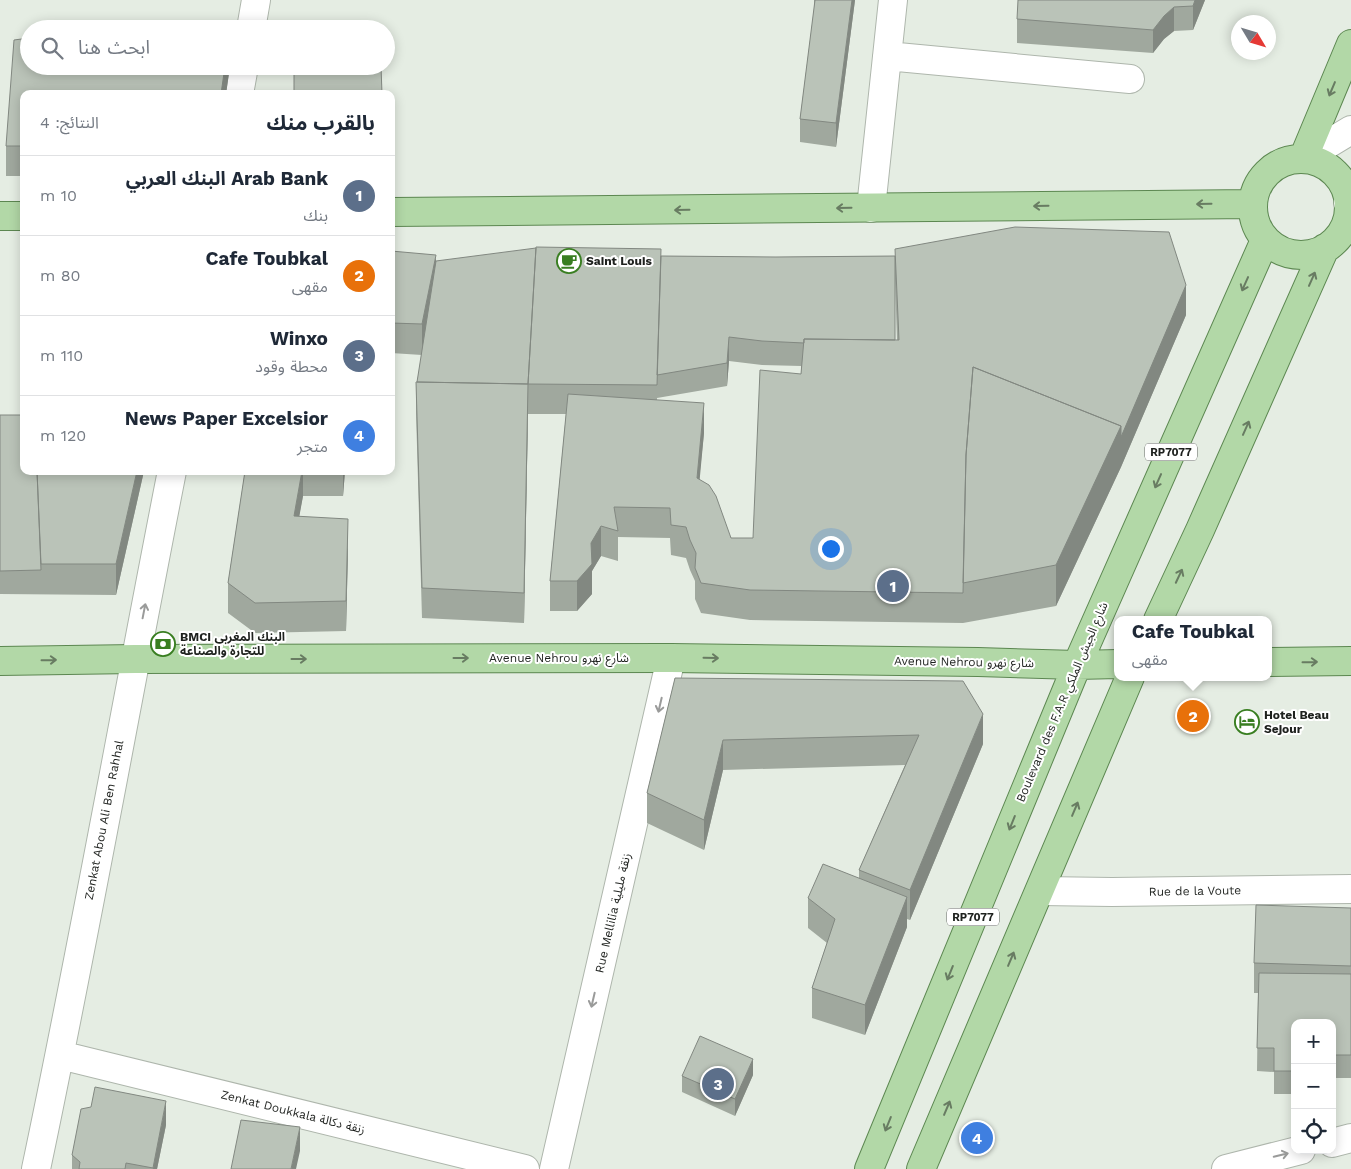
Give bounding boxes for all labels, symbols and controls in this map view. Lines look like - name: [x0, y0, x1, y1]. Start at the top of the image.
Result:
- north arrow: [1231, 15, 1276, 60]
- search box: [20, 20, 395, 75]
- icon: search: [38, 34, 66, 62]
- text: ابحث هنا: [78, 36, 150, 59]
- one-way arrow: [1327, 81, 1337, 96]
- text: بالقرب منك: [267, 110, 375, 135]
- text: النتائج: 4: [40, 113, 99, 132]
- text: Arab Bank البنك العربي: [126, 167, 328, 190]
- text: 10 m: [40, 186, 77, 205]
- text: 1: [356, 186, 362, 205]
- one-way arrow: [1196, 199, 1212, 209]
- one-way arrow: [1034, 201, 1050, 211]
- one-way arrow: [836, 203, 852, 213]
- one-way arrow: [674, 205, 690, 214]
- text: بنك: [303, 206, 328, 225]
- text: Cafe Toubkal: [206, 247, 328, 270]
- cafe icon: Saint Louis: [556, 248, 582, 274]
- place label: Saint Louis: [586, 254, 652, 268]
- text: 80 m: [40, 266, 81, 285]
- text: 2: [354, 266, 364, 285]
- one-way arrow: [1307, 272, 1317, 287]
- one-way arrow: [1240, 276, 1250, 291]
- text: مقهى: [292, 277, 328, 296]
- text: Winxo: [270, 327, 328, 350]
- text: 110 m: [40, 346, 83, 365]
- text: 3: [354, 346, 364, 365]
- text: محطة وقود: [255, 357, 328, 376]
- text: News Paper Excelsior: [125, 407, 328, 430]
- one-way arrow: [1241, 421, 1251, 436]
- text: 120 m: [40, 426, 86, 445]
- text: 4: [354, 426, 364, 445]
- text: متجر: [297, 437, 328, 456]
- road number: RP7077: [1145, 444, 1197, 461]
- one-way arrow: [1153, 473, 1163, 488]
- your location: [818, 536, 844, 562]
- pin: 1: [877, 567, 909, 605]
- one-way arrow: [1174, 569, 1184, 584]
- street label: Boulevard des F.A.R شارع الجيش الملكي: [1013, 600, 1113, 805]
- one-way arrow: [140, 604, 150, 620]
- popup: [1114, 616, 1272, 681]
- text: Cafe Toubkal: [1132, 620, 1254, 643]
- place label: BMCI البنك المغربي للتجارة والصناعة: [180, 630, 285, 658]
- bank icon: BMCI البنك المغربي للتجارة والصناعة: [150, 631, 176, 657]
- text: مقهى: [1132, 650, 1168, 669]
- street label: Avenue Nehrou شارع نهرو: [489, 651, 629, 667]
- one-way arrow: [452, 653, 469, 663]
- one-way arrow: [290, 654, 306, 664]
- one-way arrow: [703, 654, 719, 663]
- street label: Avenue Nehrou شارع نهرو: [894, 654, 1034, 672]
- one-way arrow: [40, 655, 56, 665]
- one-way arrow: [1301, 657, 1317, 667]
- one-way arrow: [655, 697, 664, 713]
- pin: 2: [1177, 697, 1209, 735]
- place label: Hotel Beau Sejour: [1264, 708, 1329, 736]
- hotel icon: Hotel Beau Sejour: [1234, 709, 1260, 735]
- street label: Zenkat Abou Ali Ben Rahhal: [82, 739, 126, 901]
- one-way arrow: [1070, 802, 1080, 817]
- one-way arrow: [1006, 815, 1016, 830]
- street label: Rue Mellilia زنقة مليلية: [592, 852, 634, 974]
- street label: Rue de la Voute: [1149, 883, 1241, 899]
- road number: RP7077: [947, 909, 999, 926]
- one-way arrow: [1007, 951, 1016, 966]
- one-way arrow: [944, 965, 954, 980]
- one-way arrow: [588, 992, 597, 1008]
- map controls: [1291, 1019, 1336, 1154]
- button: +: [1291, 1019, 1336, 1064]
- button: −: [1291, 1064, 1336, 1109]
- pin: 3: [702, 1065, 734, 1103]
- street label: Zenkat Doukkala زنقة دكالة: [219, 1087, 367, 1137]
- one-way arrow: [943, 1101, 953, 1116]
- button: locate: [1291, 1109, 1336, 1154]
- one-way arrow: [883, 1116, 892, 1131]
- pin: 4: [961, 1119, 993, 1157]
- one-way arrow: [1272, 1150, 1288, 1160]

